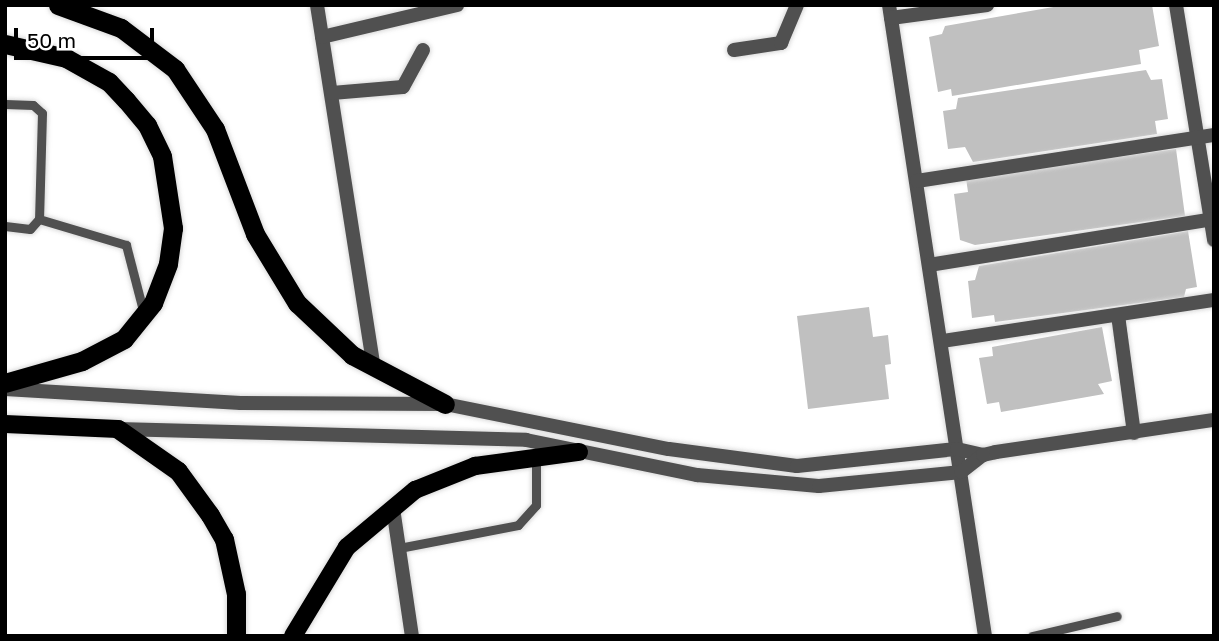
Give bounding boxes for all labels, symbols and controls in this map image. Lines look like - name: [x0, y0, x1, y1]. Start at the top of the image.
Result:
- scale bar: [18, 14, 158, 58]
- text: 50 m: [27, 27, 76, 53]

